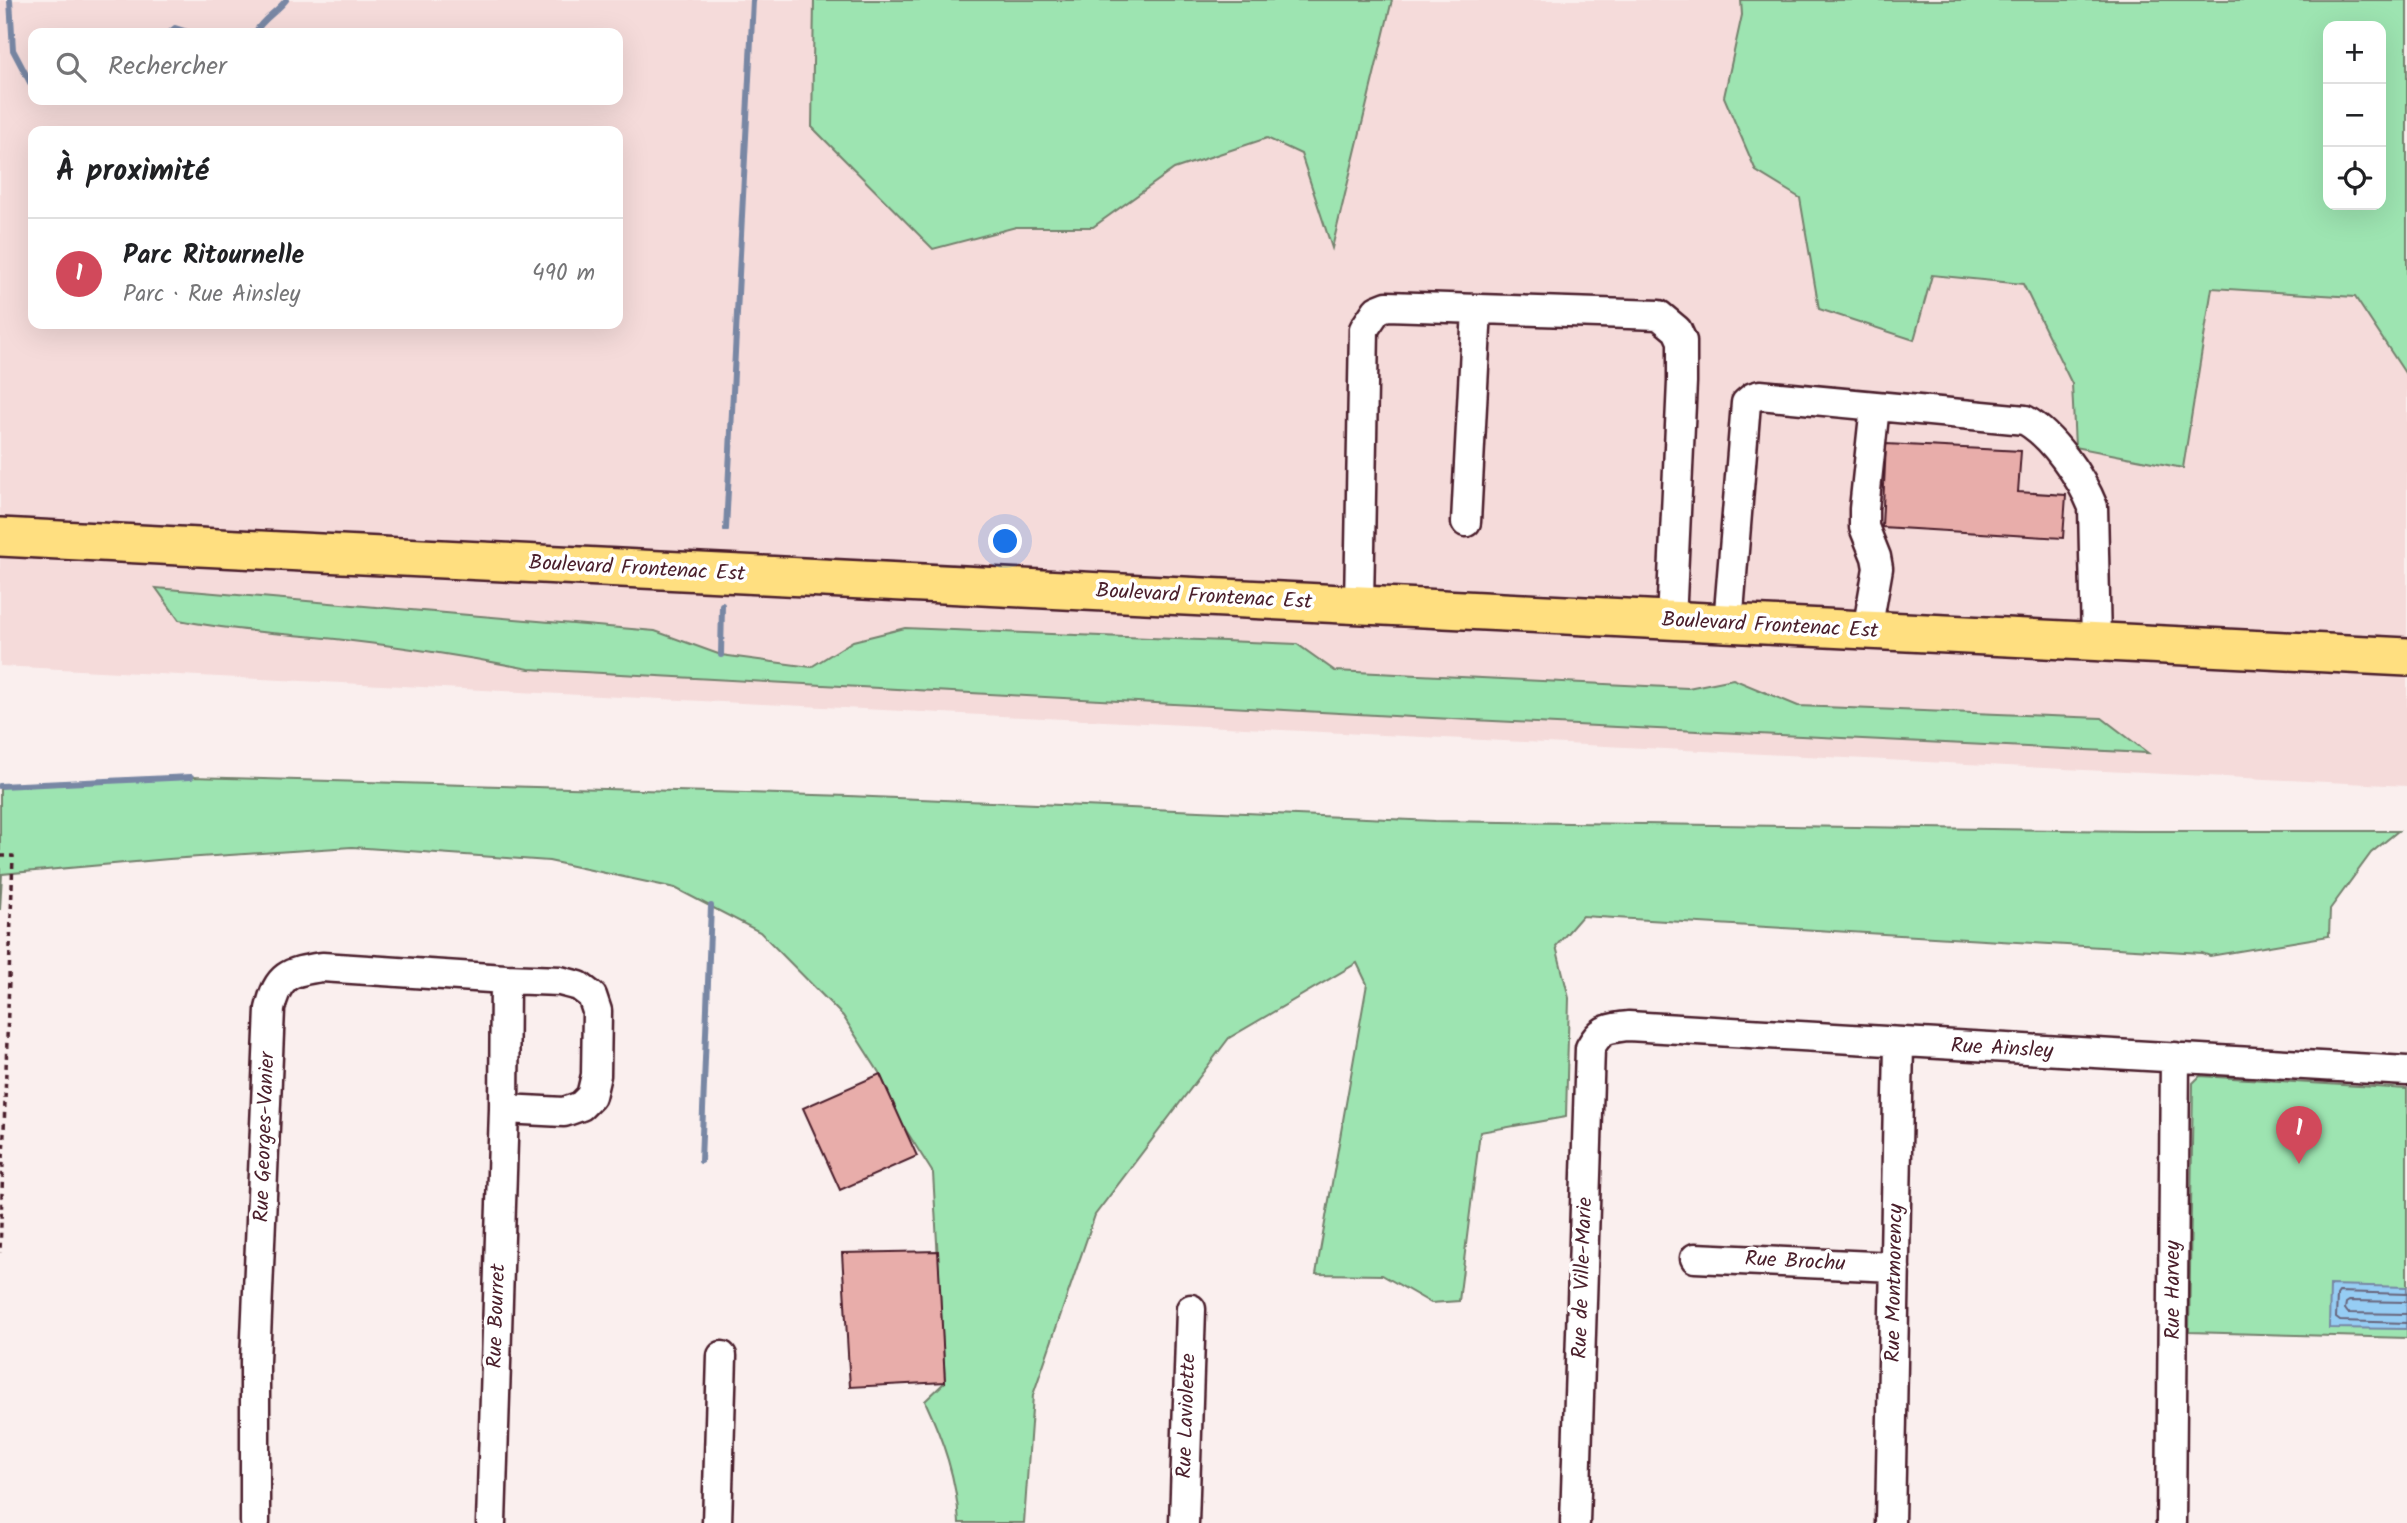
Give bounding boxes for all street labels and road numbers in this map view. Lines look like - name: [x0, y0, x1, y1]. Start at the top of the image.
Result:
- street label: Boulevard Frontenac Est: [528, 547, 747, 591]
- street label: Boulevard Frontenac Est: [1095, 575, 1314, 619]
- street label: Boulevard Frontenac Est: [1661, 604, 1880, 648]
- street label: Rue Ainsley: [1950, 1030, 2054, 1068]
- street label: Rue Georges-Vanier: [246, 1050, 285, 1223]
- street label: Rue de Ville-Marie: [1564, 1196, 1602, 1360]
- street label: Rue Montmorency: [1877, 1203, 1913, 1363]
- street label: Rue Harvey: [2157, 1240, 2190, 1340]
- street label: Rue Brochu: [1744, 1243, 1846, 1281]
- street label: Rue Bourret: [479, 1262, 515, 1369]
- street label: Rue Laviolette: [1168, 1352, 1206, 1479]

